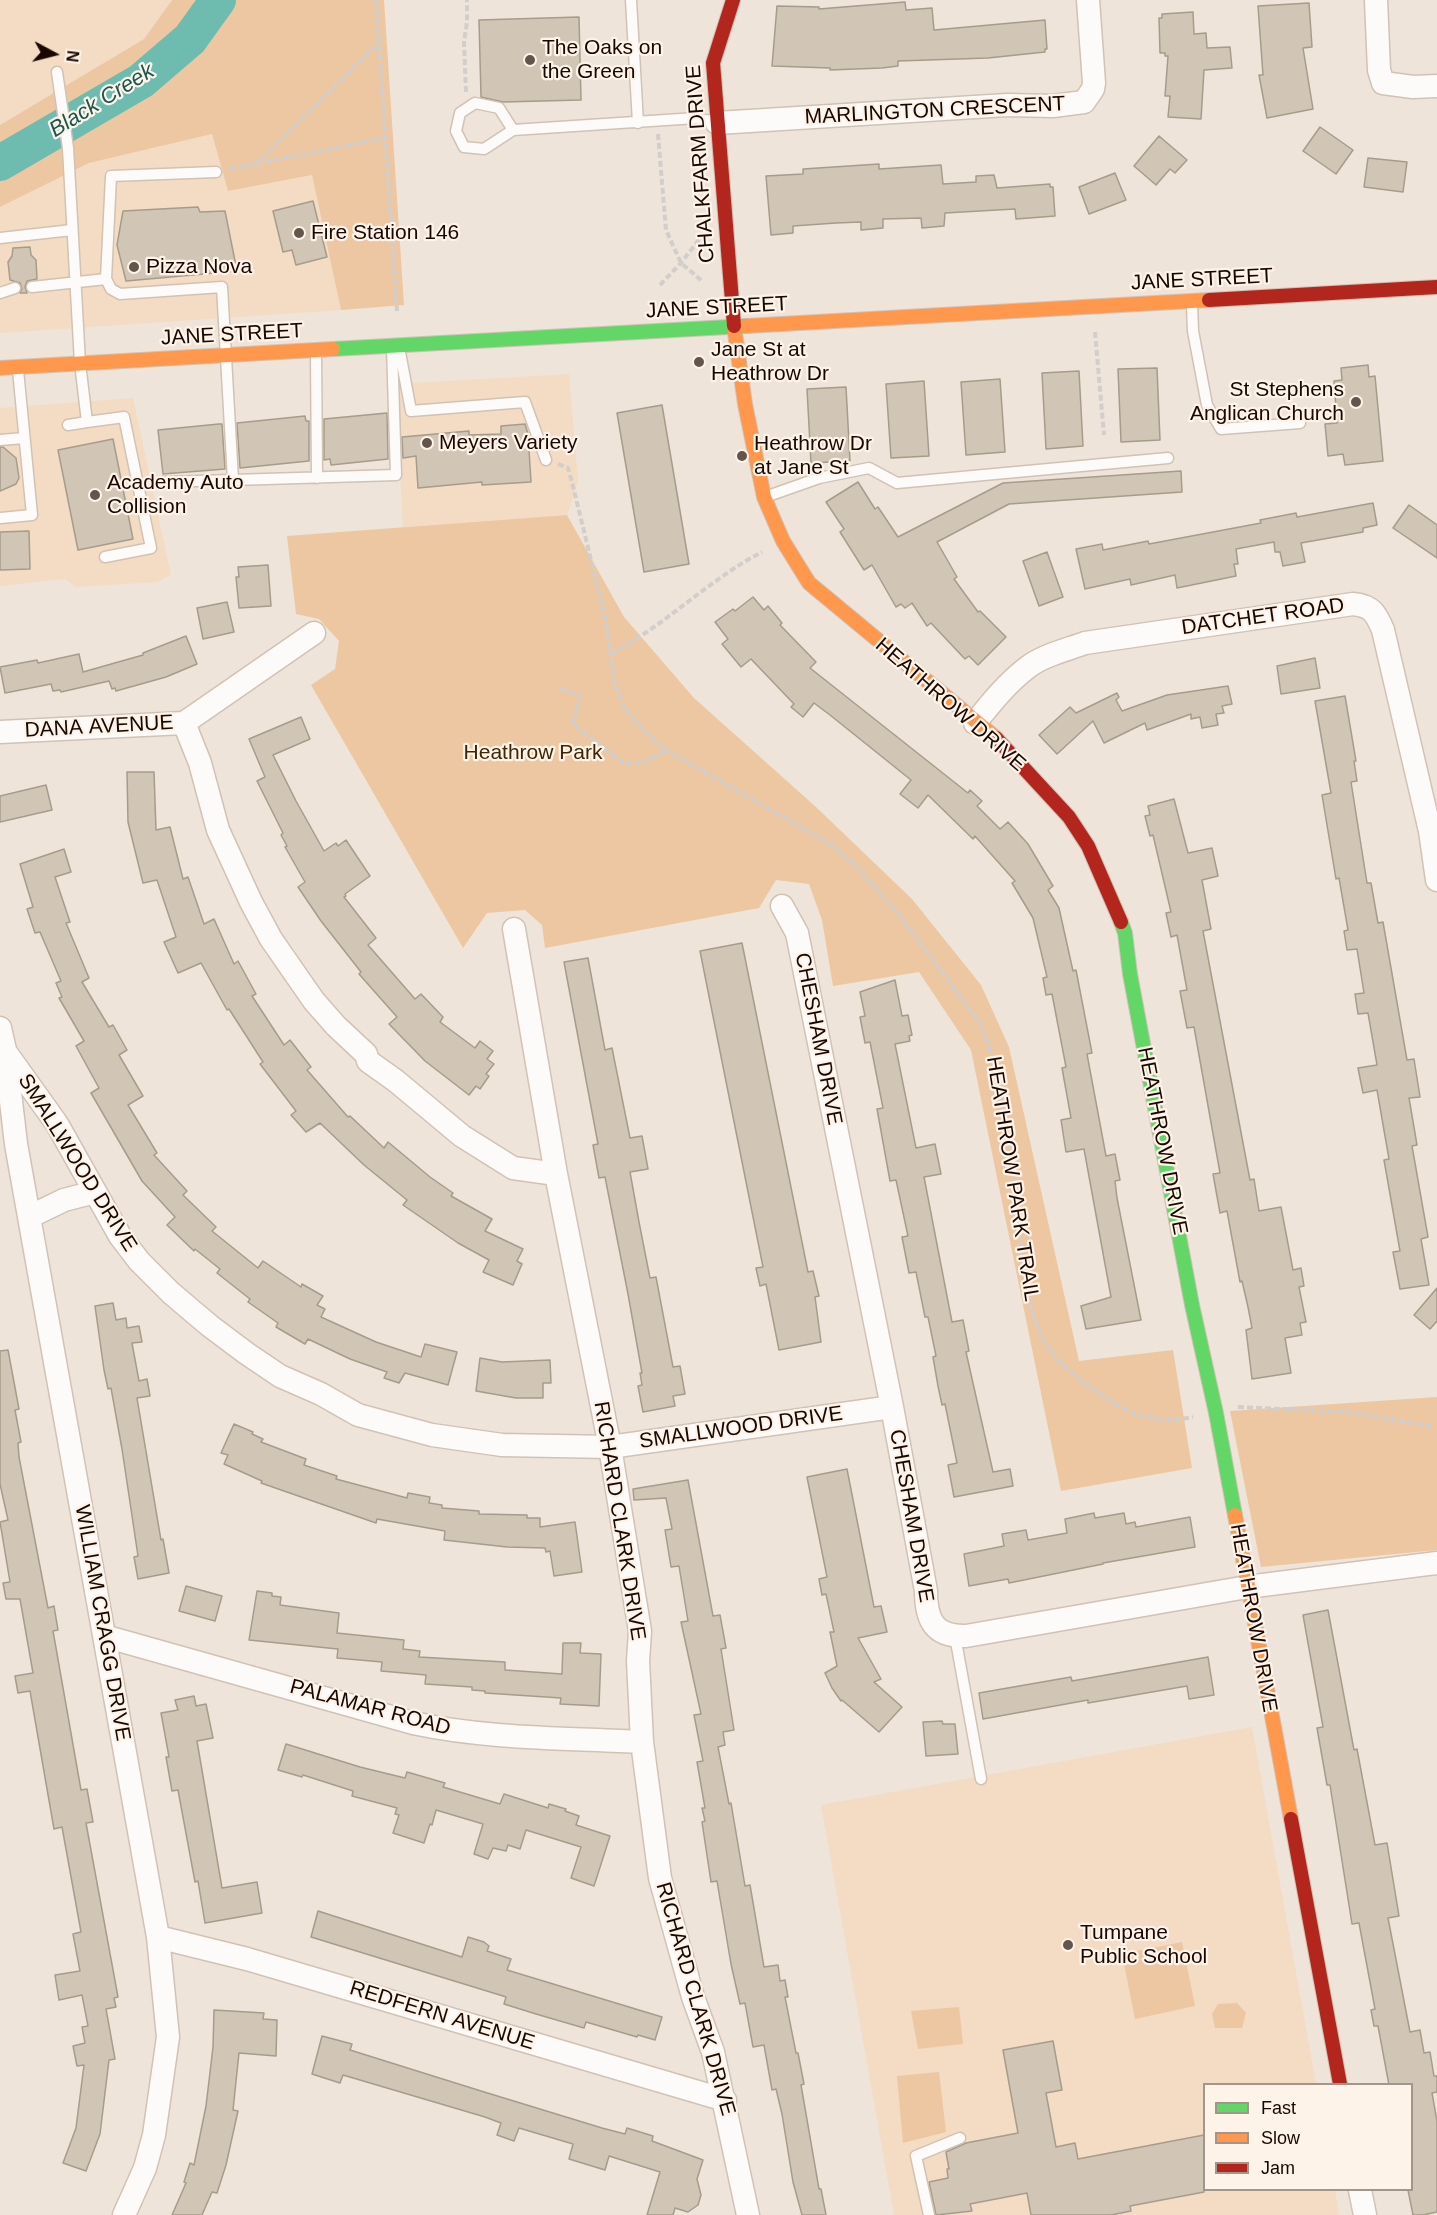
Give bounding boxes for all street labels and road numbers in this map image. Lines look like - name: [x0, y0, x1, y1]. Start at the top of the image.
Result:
- street label: CHALKFARM DRIVE: [682, 64, 720, 264]
- street label: MARLINGTON CRESCENT: [804, 92, 1066, 130]
- street label: JANE STREET: [1130, 264, 1274, 296]
- street label: JANE STREET: [645, 292, 789, 324]
- street label: JANE STREET: [160, 319, 304, 351]
- street label: DATCHET ROAD: [1180, 593, 1346, 641]
- street label: HEATHROW DRIVE: [870, 633, 1030, 777]
- street label: DANA AVENUE: [24, 711, 174, 743]
- street label: CHESHAM DRIVE: [789, 951, 847, 1127]
- street label: HEATHROW DRIVE: [1131, 1045, 1193, 1237]
- street label: HEATHROW PARK TRAIL: [980, 1055, 1044, 1303]
- street label: SMALLWOOD DRIVE: [12, 1069, 142, 1257]
- street label: RICHARD CLARK DRIVE: [588, 1400, 650, 1642]
- street label: SMALLWOOD DRIVE: [638, 1401, 844, 1455]
- street label: CHESHAM DRIVE: [883, 1428, 939, 1604]
- street label: WILLIAM CRAGG DRIVE: [69, 1503, 135, 1743]
- street label: HEATHROW DRIVE: [1224, 1522, 1282, 1714]
- street label: PALAMAR ROAD: [287, 1674, 453, 1742]
- street label: RICHARD CLARK DRIVE: [650, 1879, 740, 2119]
- street label: REDFERN AVENUE: [346, 1976, 538, 2056]

